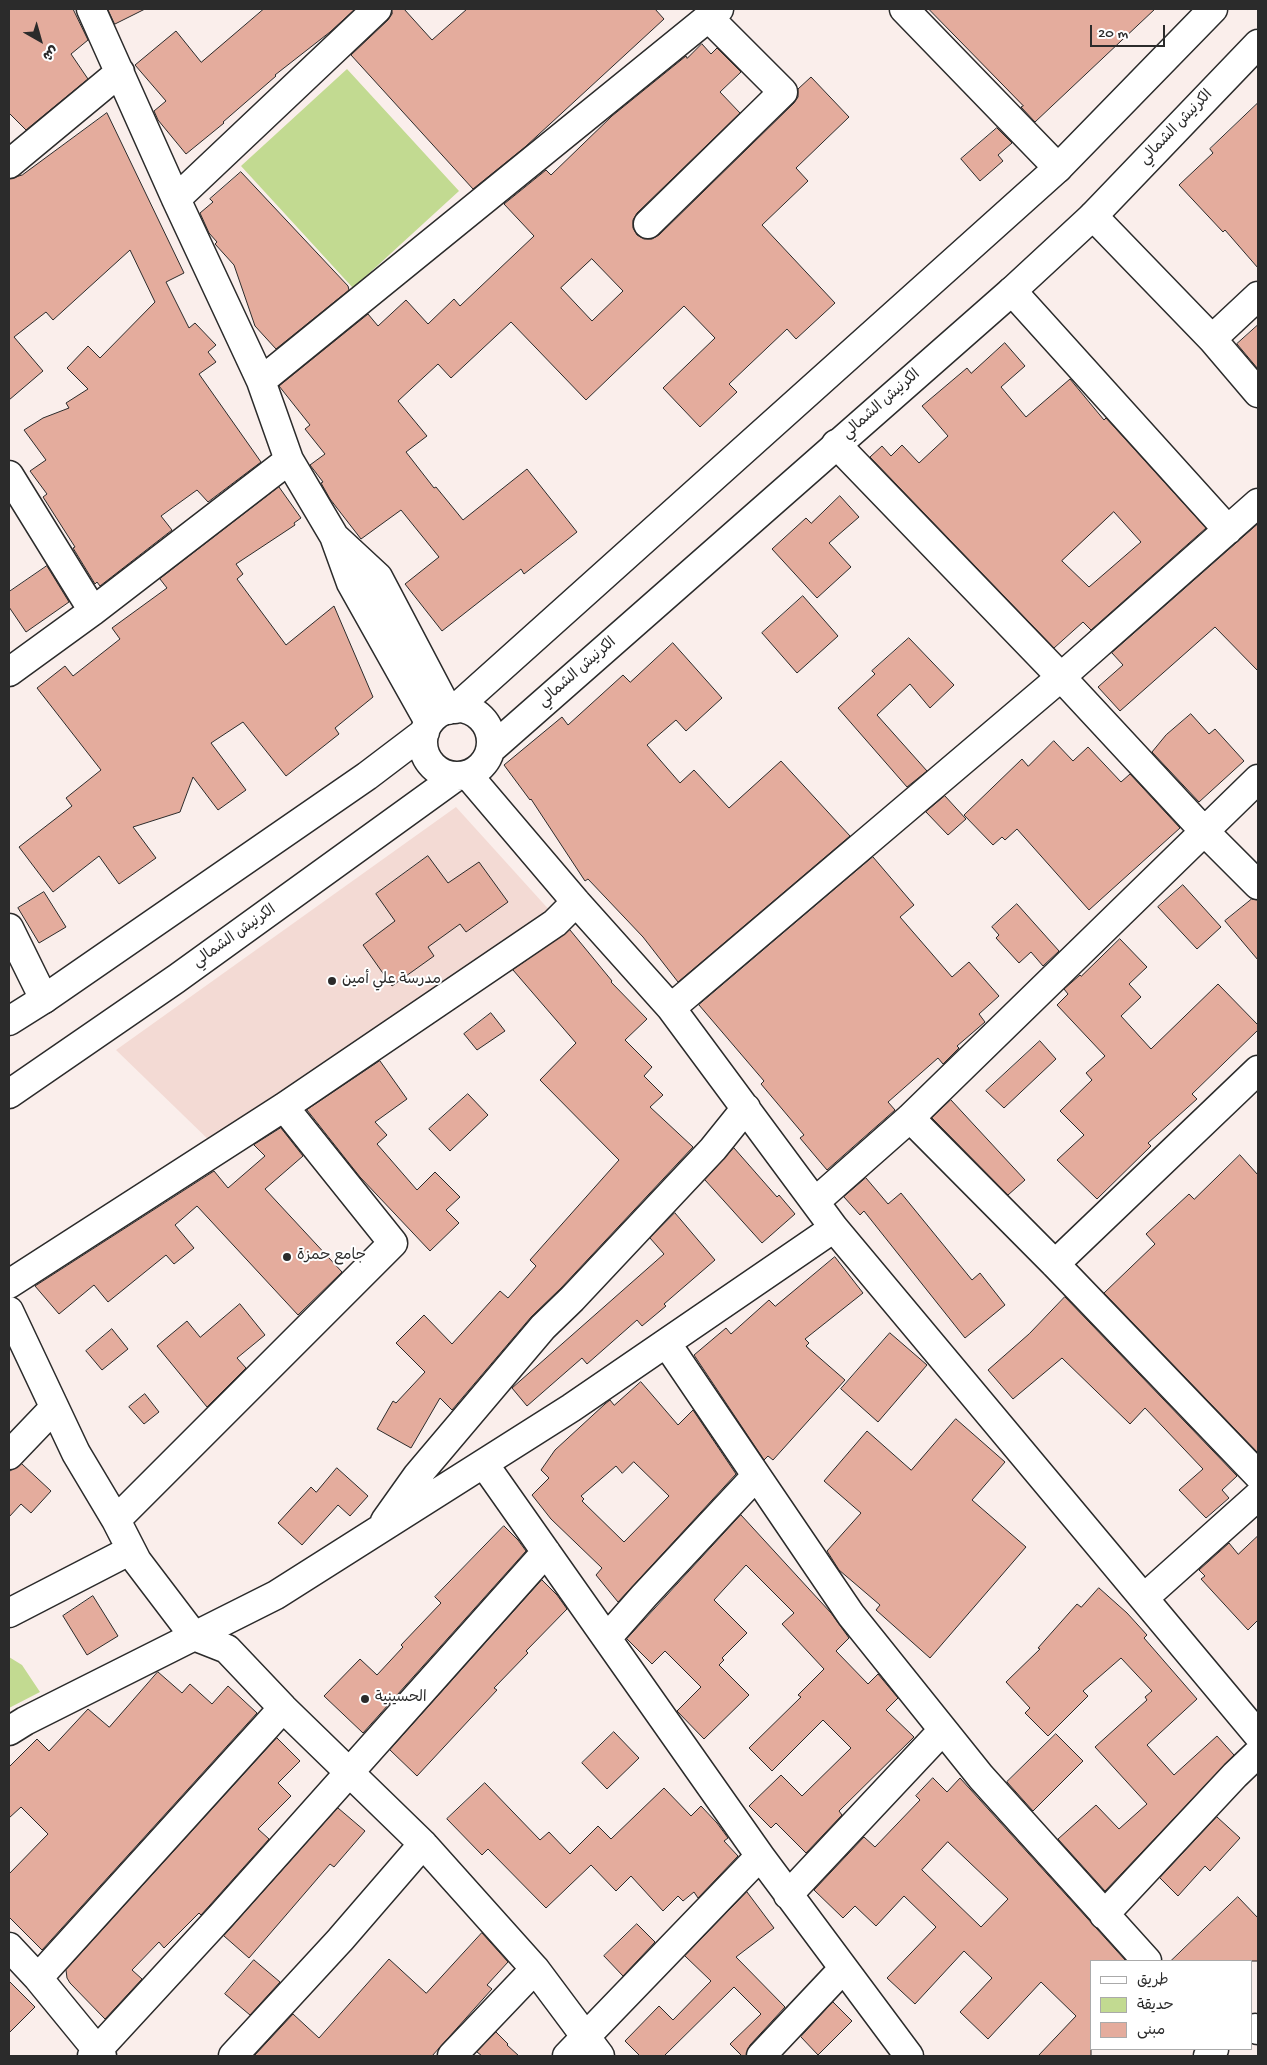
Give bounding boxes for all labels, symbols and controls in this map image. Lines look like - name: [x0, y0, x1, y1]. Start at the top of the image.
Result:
- north arrow: [15, 15, 65, 65]
- scale bar: [1092, 15, 1167, 47]
- text: 20 m: [1098, 25, 1128, 43]
- text: ش: [38, 41, 61, 64]
- street label: الكرنيش الشمالي: [1137, 87, 1217, 169]
- street label: الكرنيش الشمالي: [839, 366, 925, 444]
- street label: الكرنيش الشمالي: [535, 634, 621, 712]
- street label: الكرنيش الشمالي: [190, 902, 280, 972]
- place label: مدرسة علي أمين: [342, 972, 441, 990]
- marker: مدرسة علي أمين: [326, 975, 338, 987]
- place label: جامع حمزة: [297, 1248, 366, 1266]
- marker: جامع حمزة: [281, 1251, 293, 1263]
- place label: الحسينية: [375, 1690, 427, 1708]
- marker: الحسينية: [359, 1693, 371, 1705]
- legend: [1090, 1960, 1252, 2050]
- text: طريق: [1137, 1972, 1169, 1990]
- text: حديقة: [1137, 1997, 1174, 2015]
- text: مبنى: [1137, 2022, 1165, 2040]

